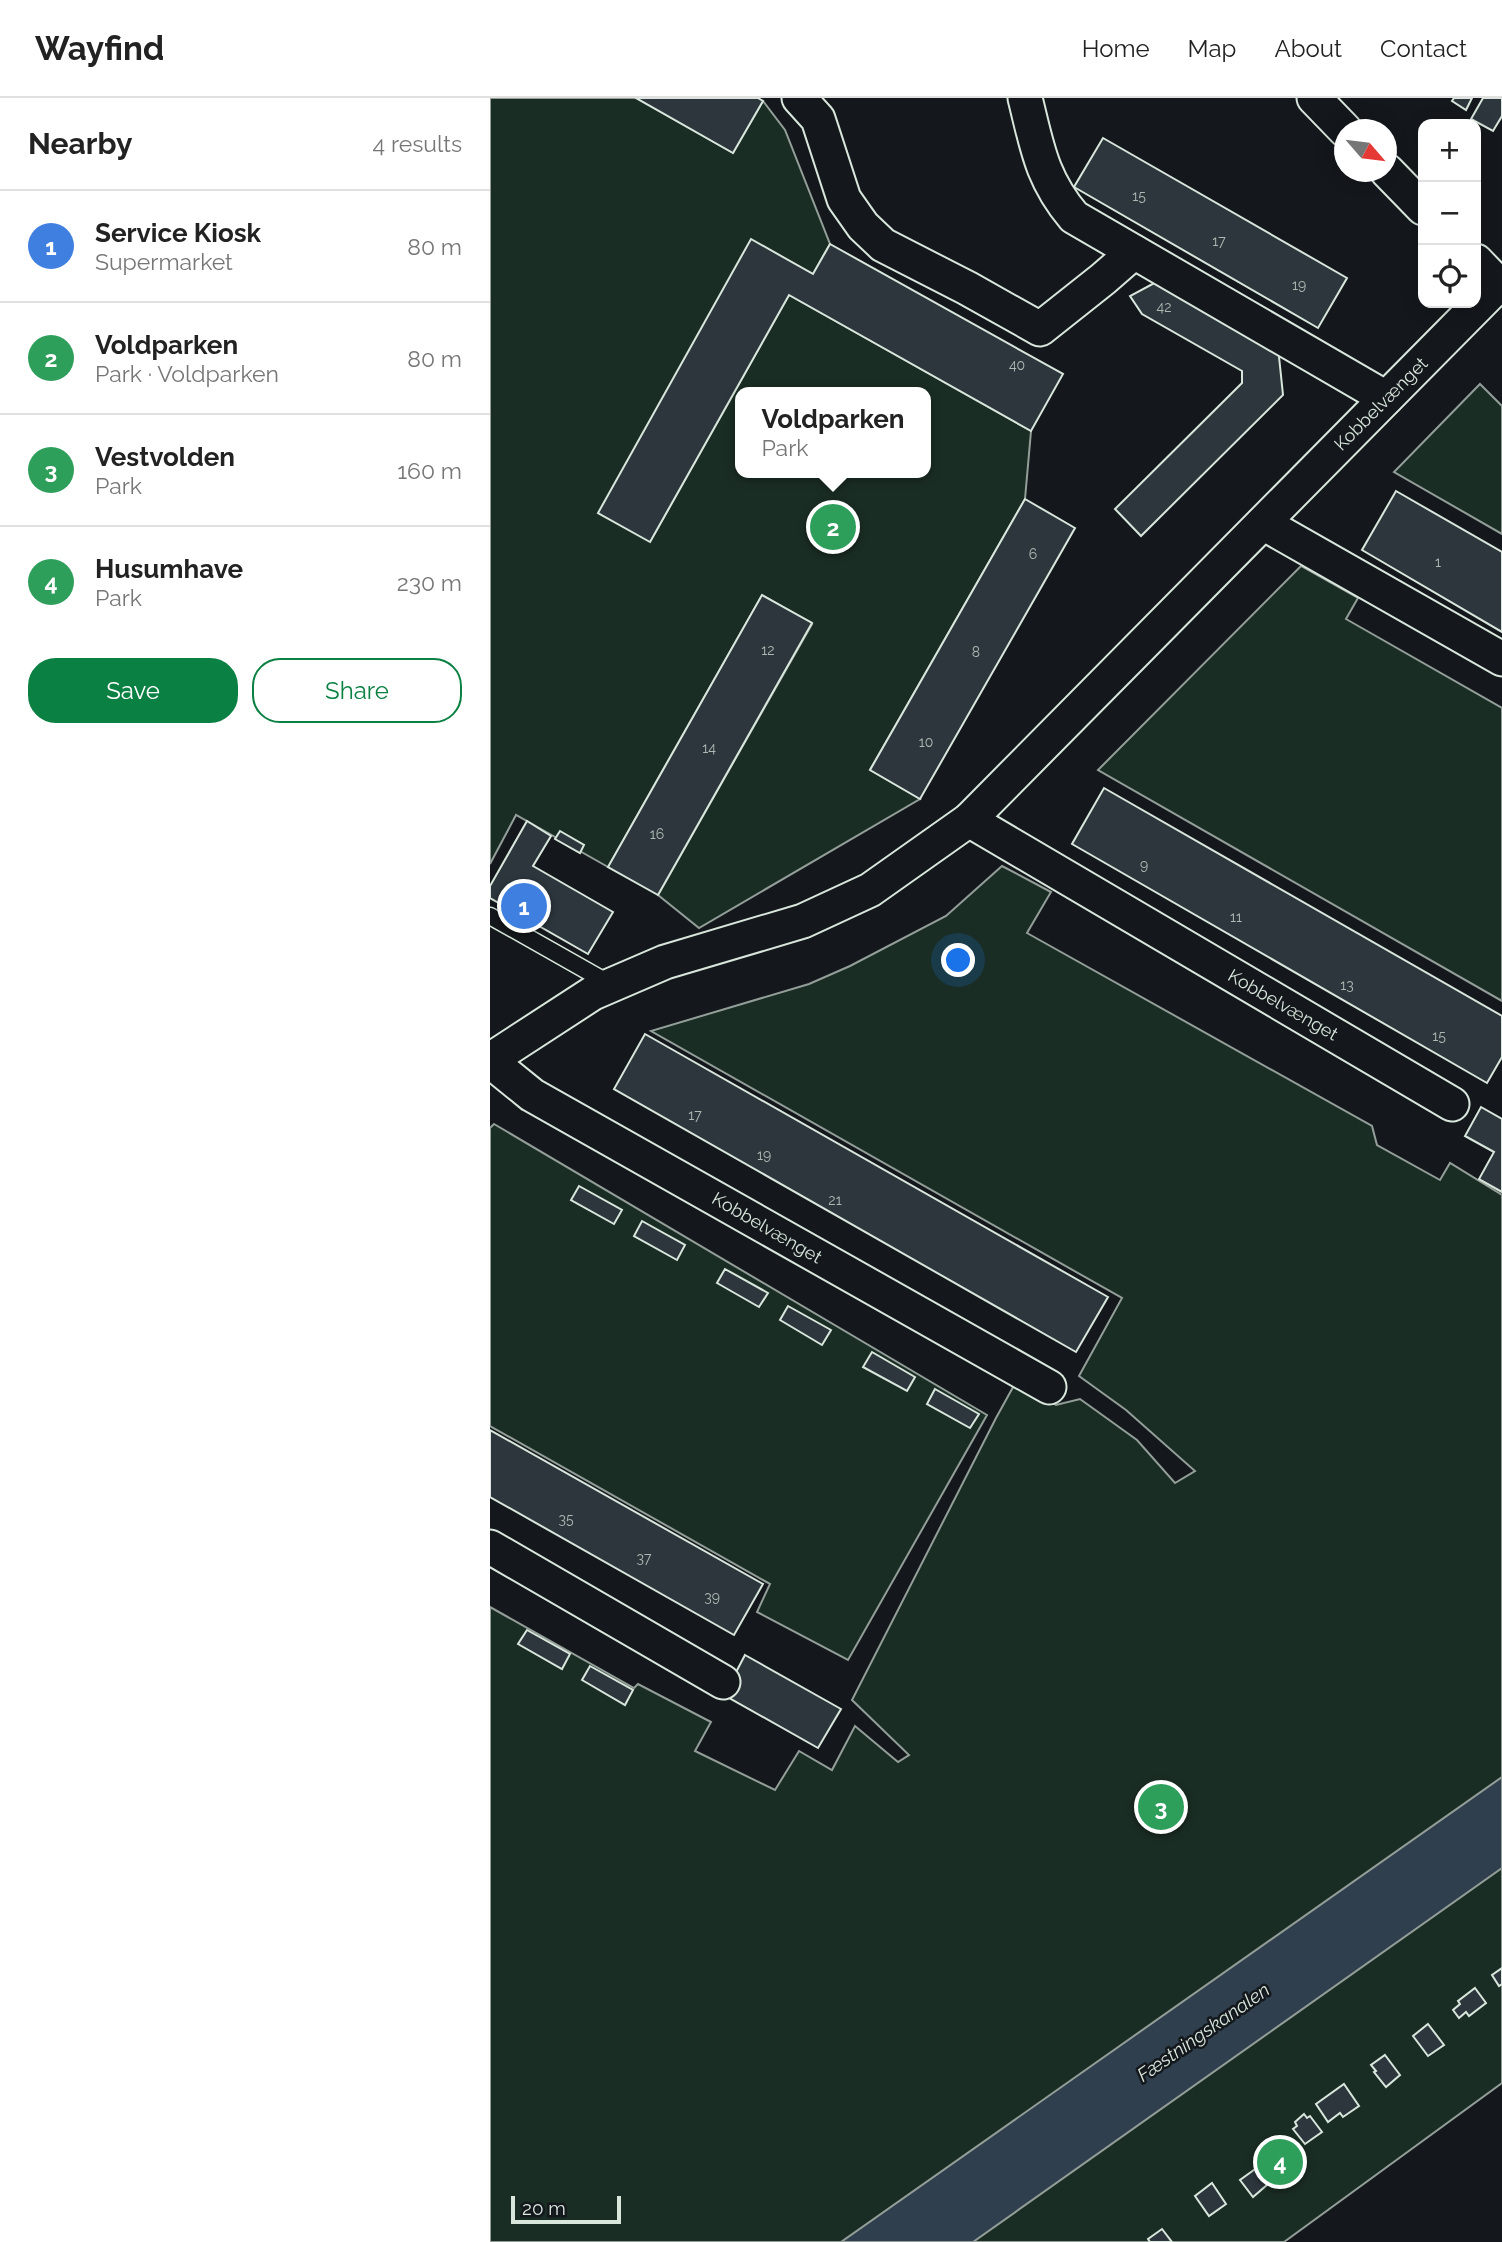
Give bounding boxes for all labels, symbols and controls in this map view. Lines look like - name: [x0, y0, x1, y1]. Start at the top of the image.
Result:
- text: Wayfind: [35, 29, 164, 68]
- text: Home: [1082, 34, 1150, 63]
- text: Map: [1188, 34, 1236, 63]
- text: About: [1274, 34, 1342, 63]
- text: Contact: [1380, 34, 1467, 63]
- north arrow: [1334, 119, 1397, 182]
- map controls: [1418, 119, 1481, 308]
- button: +: [1418, 119, 1481, 182]
- text: Nearby: [28, 126, 132, 161]
- text: 4 results: [373, 130, 462, 157]
- button: −: [1418, 182, 1481, 245]
- house number: 15: [1132, 188, 1146, 204]
- text: Service Kiosk: [95, 218, 261, 248]
- text: 1: [45, 233, 57, 260]
- text: 80 m: [407, 233, 462, 260]
- house number: 17: [1212, 233, 1226, 249]
- button: locate: [1418, 245, 1481, 308]
- text: Supermarket: [95, 248, 233, 275]
- house number: 19: [1292, 277, 1306, 293]
- house number: 42: [1157, 299, 1171, 315]
- text: Voldparken: [95, 330, 238, 360]
- text: 2: [45, 345, 57, 372]
- text: 80 m: [407, 345, 462, 372]
- street label: Kobbelvænget: [1330, 353, 1432, 455]
- house number: 40: [1009, 357, 1025, 373]
- text: Park · Voldparken: [95, 360, 279, 387]
- popup: [735, 387, 931, 478]
- text: Voldparken: [761, 404, 905, 434]
- text: Park: [761, 434, 808, 461]
- text: Vestvolden: [95, 442, 235, 472]
- text: 3: [45, 457, 57, 484]
- text: 160 m: [397, 457, 462, 484]
- text: Park: [95, 472, 142, 499]
- pin: 2: [810, 501, 856, 553]
- house number: 6: [1029, 546, 1037, 562]
- text: Husumhave: [95, 554, 243, 584]
- house number: 1: [1435, 554, 1441, 570]
- text: 4: [44, 569, 58, 596]
- text: 230 m: [397, 569, 462, 596]
- text: Park: [95, 584, 142, 611]
- house number: 12: [761, 642, 775, 658]
- house number: 8: [972, 644, 980, 660]
- button: Save: [28, 658, 238, 723]
- button: Share: [252, 658, 462, 723]
- house number: 10: [919, 734, 933, 750]
- house number: 14: [702, 740, 716, 756]
- house number: 16: [650, 826, 664, 842]
- house number: 9: [1140, 857, 1148, 873]
- pin: 1: [501, 880, 547, 932]
- house number: 11: [1230, 909, 1242, 925]
- your location: [941, 943, 975, 977]
- street label: Kobbelvænget: [1225, 965, 1342, 1045]
- house number: 13: [1340, 977, 1354, 993]
- house number: 15: [1432, 1028, 1446, 1044]
- house number: 17: [688, 1107, 702, 1123]
- house number: 19: [757, 1147, 771, 1163]
- street label: Kobbelvænget: [709, 1188, 826, 1268]
- house number: 21: [828, 1192, 842, 1208]
- house number: 35: [558, 1511, 574, 1527]
- house number: 37: [637, 1550, 652, 1566]
- house number: 39: [704, 1589, 720, 1605]
- pin: 3: [1138, 1781, 1184, 1833]
- water label: Fæstningskanalen: [1133, 1978, 1273, 2086]
- pin: 4: [1257, 2136, 1303, 2188]
- scale bar: [511, 2193, 621, 2225]
- text: 20 m: [522, 2197, 566, 2219]

